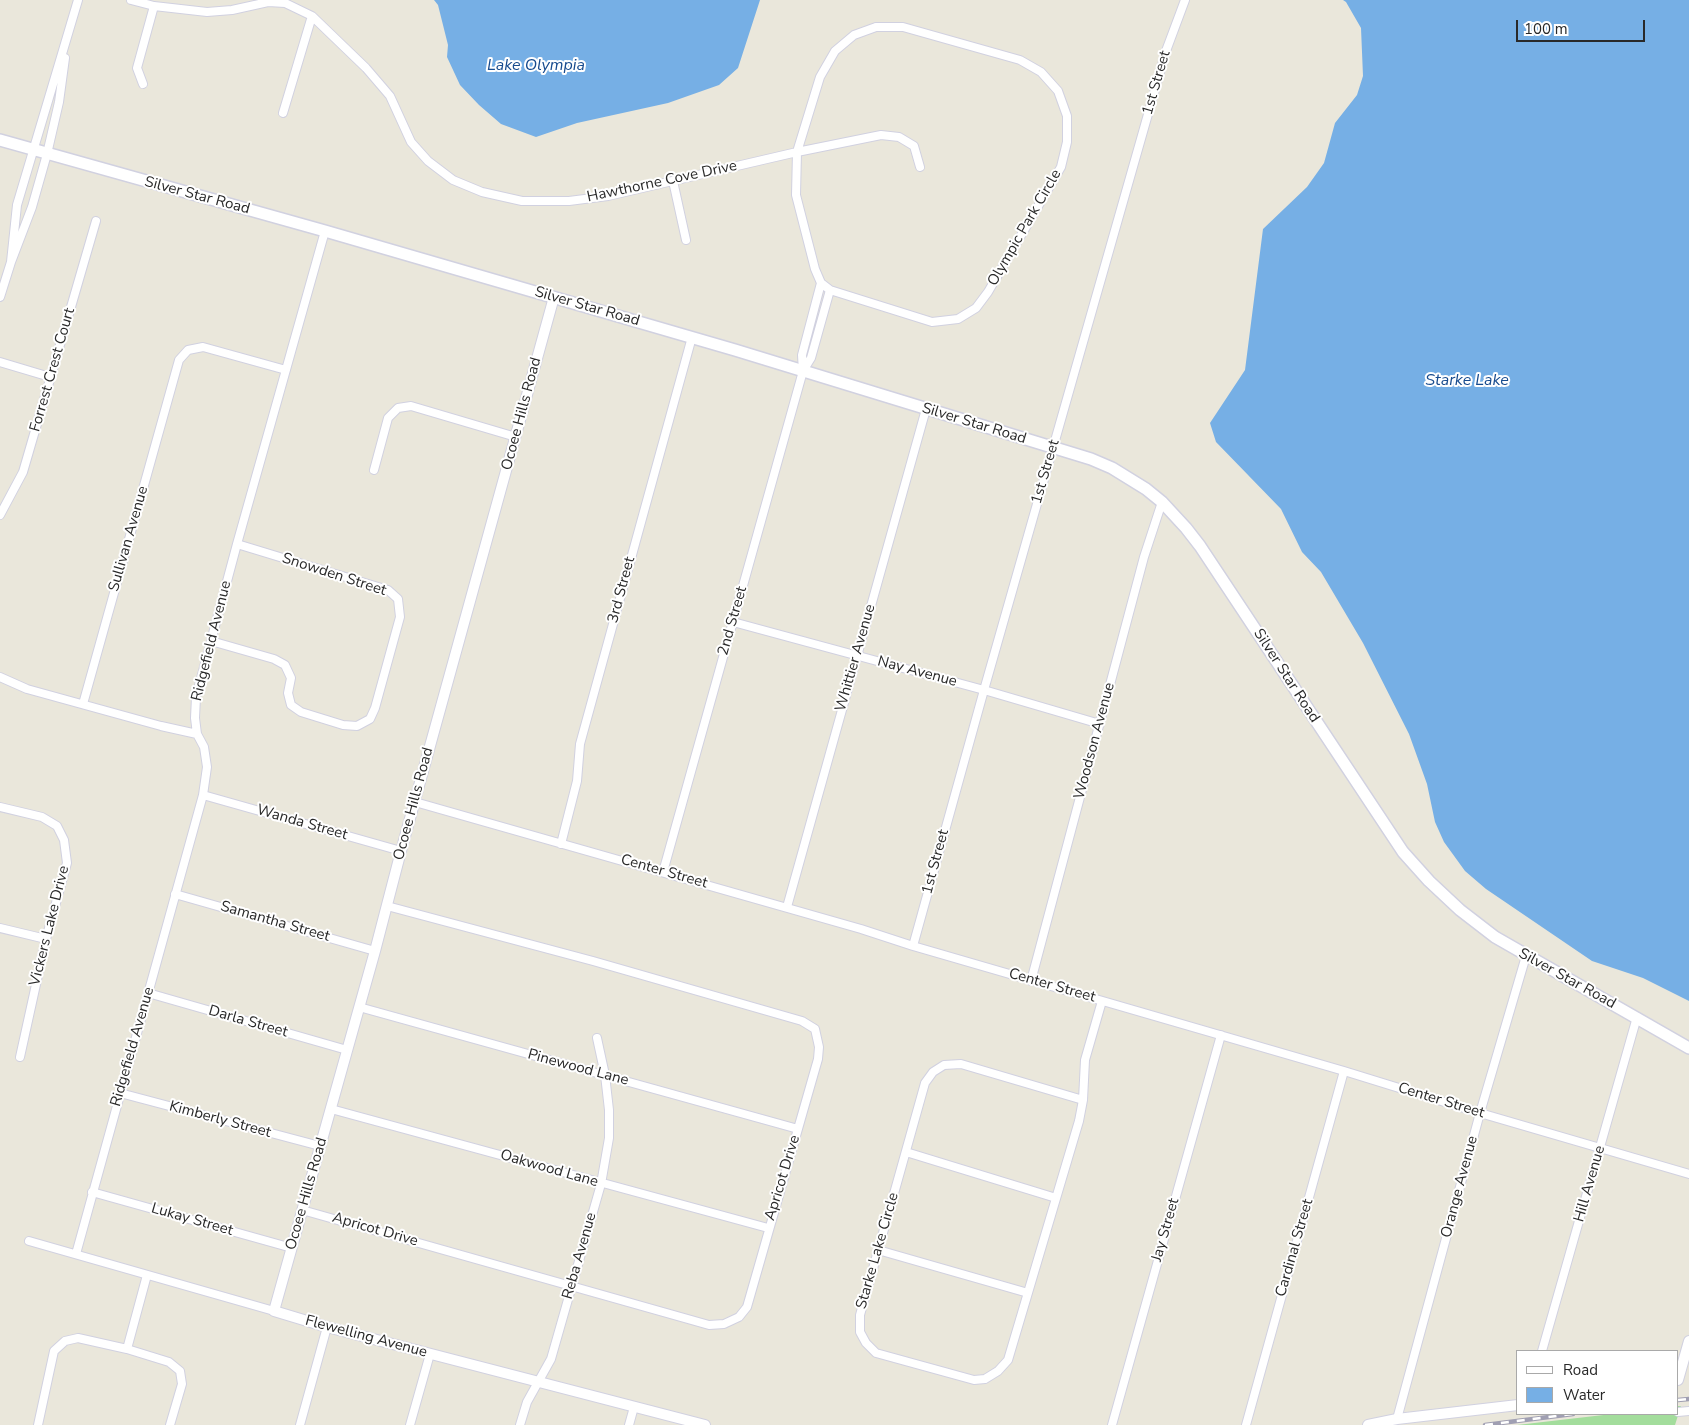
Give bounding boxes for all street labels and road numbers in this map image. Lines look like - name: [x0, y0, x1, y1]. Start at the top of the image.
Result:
- street label: 1st Street: [1139, 49, 1175, 117]
- street label: Hawthorne Cove Drive: [585, 157, 739, 207]
- street label: Olympic Park Circle: [984, 167, 1066, 289]
- street label: Silver Star Road: [142, 173, 252, 219]
- street label: Silver Star Road: [532, 283, 642, 331]
- street label: Forrest Crest Court: [27, 306, 79, 434]
- street label: Ocoee Hills Road: [498, 356, 546, 472]
- street label: Silver Star Road: [920, 400, 1028, 448]
- street label: 1st Street: [1028, 438, 1064, 506]
- street label: Sullivan Avenue: [105, 484, 153, 594]
- street label: Snowden Street: [280, 550, 388, 600]
- street label: 3rd Street: [605, 555, 639, 625]
- street label: Ridgefield Avenue: [188, 579, 236, 703]
- street label: 2nd Street: [715, 584, 751, 658]
- street label: Whittier Avenue: [832, 602, 880, 714]
- street label: Silver Star Road: [1249, 626, 1323, 726]
- street label: Nay Avenue: [875, 653, 959, 691]
- street label: Woodson Avenue: [1071, 681, 1119, 801]
- street label: Ocoee Hills Road: [390, 746, 438, 862]
- street label: Wanda Street: [255, 801, 349, 845]
- street label: 1st Street: [919, 828, 953, 896]
- street label: Center Street: [619, 851, 709, 893]
- street label: Vickers Lake Drive: [26, 864, 74, 988]
- street label: Samantha Street: [218, 898, 332, 946]
- street label: Silver Star Road: [1515, 945, 1619, 1013]
- street label: Center Street: [1007, 965, 1097, 1007]
- street label: Ridgefield Avenue: [107, 985, 159, 1109]
- street label: Darla Street: [206, 1002, 290, 1042]
- street label: Pinewood Lane: [526, 1046, 630, 1090]
- street label: Center Street: [1396, 1079, 1486, 1123]
- street label: Kimberly Street: [167, 1098, 273, 1142]
- street label: Apricot Drive: [761, 1133, 805, 1223]
- street label: Orange Avenue: [1438, 1134, 1482, 1240]
- street label: Ocoee Hills Road: [282, 1136, 332, 1252]
- street label: Hill Avenue: [1571, 1144, 1609, 1224]
- street label: Oakwood Lane: [498, 1146, 600, 1192]
- street label: Starke Lake Circle: [853, 1191, 903, 1311]
- street label: Jay Street: [1148, 1196, 1184, 1264]
- street label: Cardinal Street: [1272, 1197, 1318, 1299]
- street label: Lukay Street: [149, 1200, 235, 1240]
- street label: Apricot Drive: [330, 1209, 420, 1251]
- street label: Reba Avenue: [559, 1211, 601, 1301]
- street label: Flewelling Avenue: [303, 1312, 429, 1362]

